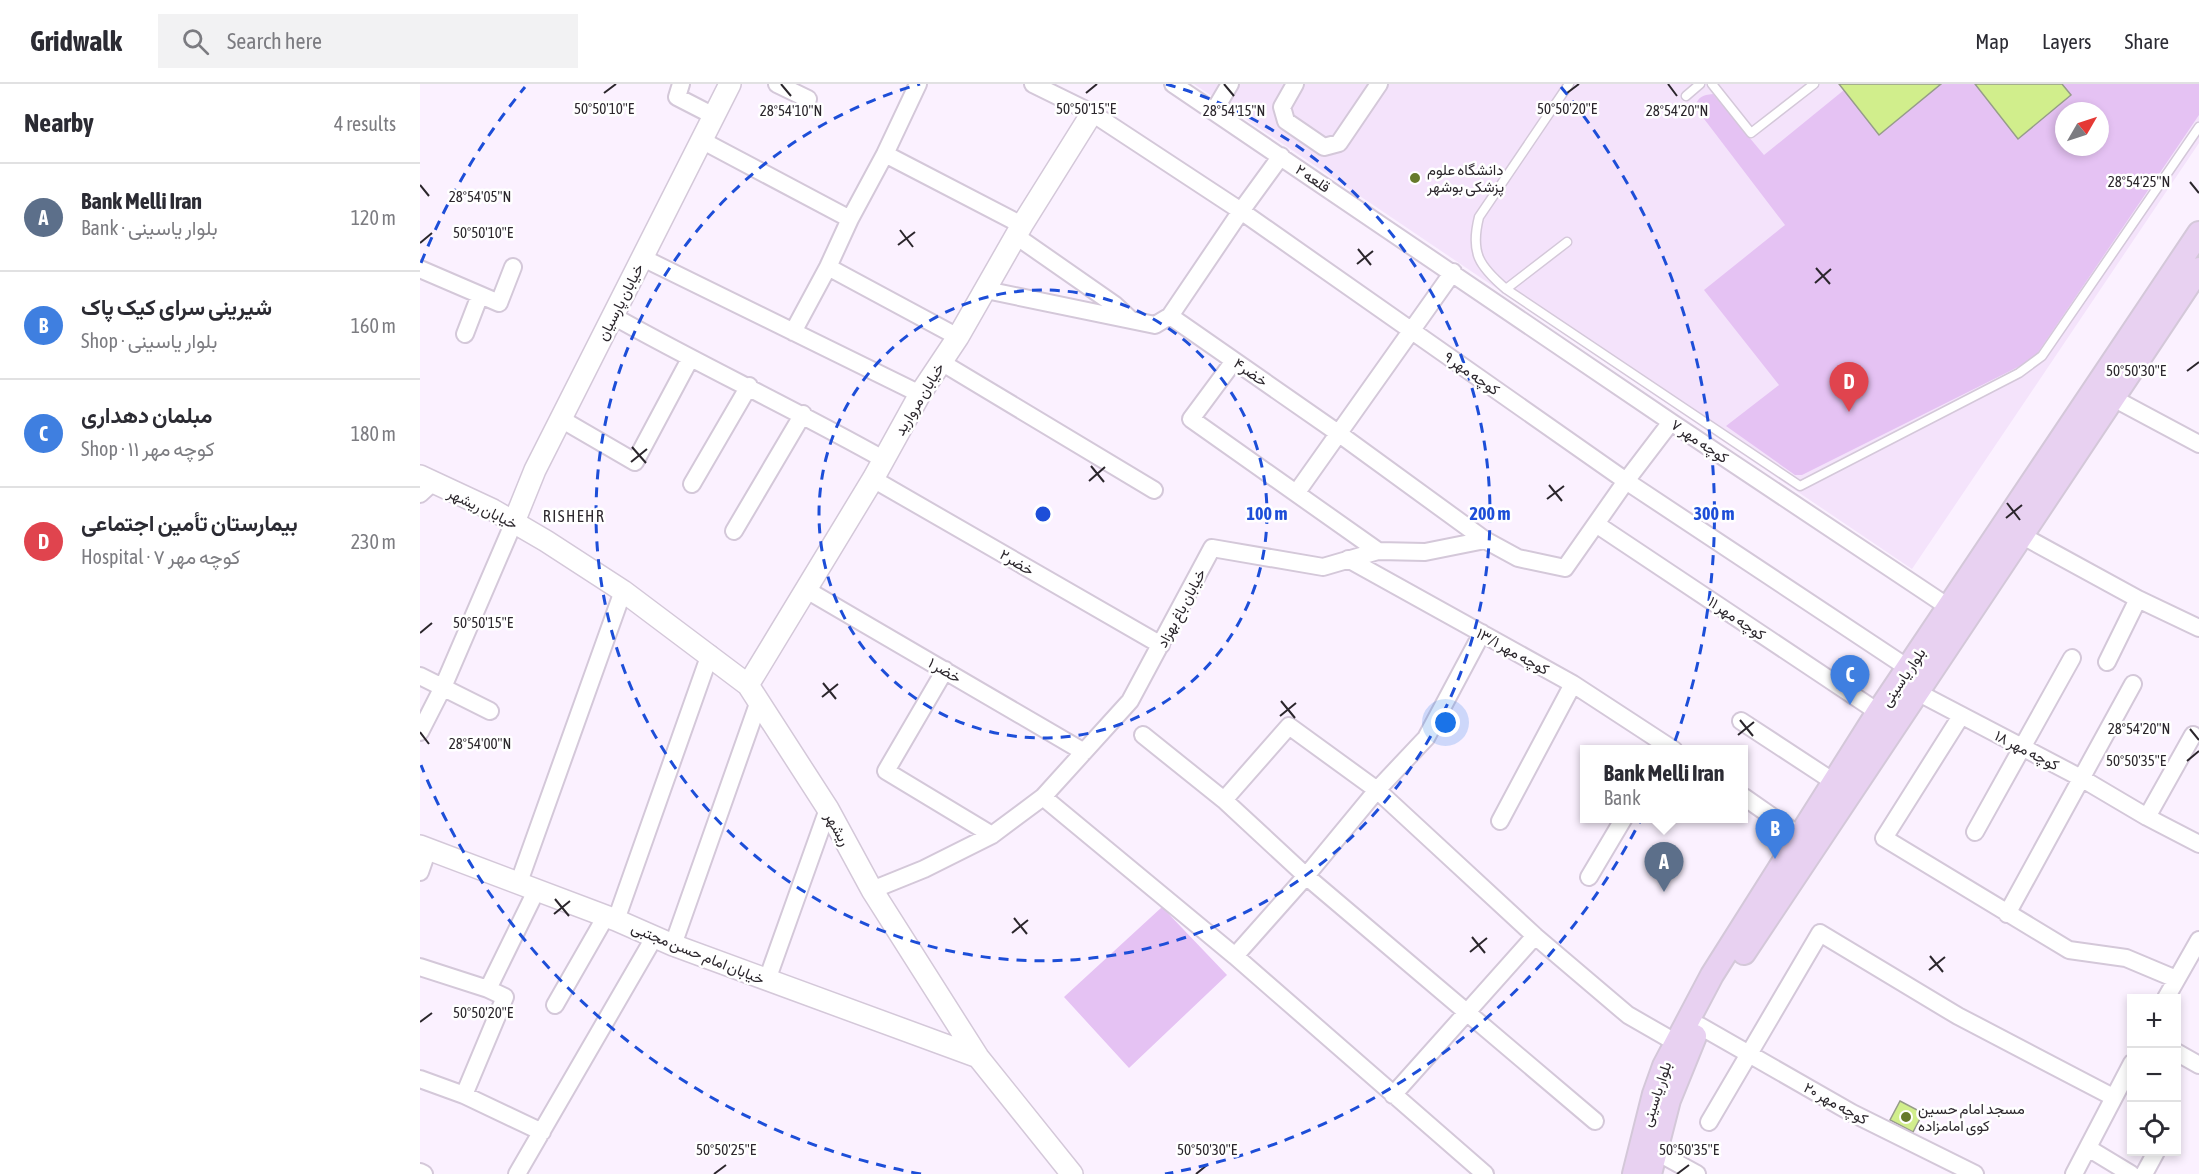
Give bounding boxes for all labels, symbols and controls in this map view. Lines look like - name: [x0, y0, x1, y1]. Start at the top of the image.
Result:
- search box: [158, 14, 578, 68]
- text: Gridwalk: [30, 25, 122, 57]
- icon: search: [179, 25, 212, 58]
- text: Search here: [227, 28, 322, 54]
- text: Map: [1975, 29, 2009, 53]
- text: Layers: [2042, 29, 2092, 53]
- text: Share: [2125, 29, 2169, 53]
- text: 50°50'10"E: [574, 100, 635, 117]
- text: 50°50'15"E: [1056, 100, 1117, 117]
- text: 50°50'20"E: [1537, 100, 1598, 117]
- text: 28°54'10"N: [760, 102, 822, 119]
- text: 28°54'15"N: [1203, 102, 1265, 119]
- text: 28°54'20"N: [1646, 102, 1708, 119]
- north arrow: [2055, 102, 2109, 156]
- text: Nearby: [24, 108, 94, 138]
- text: 4 results: [334, 112, 396, 135]
- street label: قلعه ۲: [1293, 160, 1334, 196]
- place label: دانشگاه علوم پزشکی بوشهر: [1426, 161, 1504, 197]
- marker: دانشگاه علوم پزشکی بوشهر: [1408, 171, 1422, 185]
- text: 28°54'25"N: [2108, 173, 2170, 190]
- text: Bank Melli Iran: [81, 188, 202, 214]
- text: 28°54'05"N: [449, 188, 511, 205]
- text: A: [39, 206, 48, 229]
- text: 120 m: [351, 206, 396, 229]
- text: Bank · بلوار یاسینی: [81, 216, 218, 239]
- text: 50°50'10"E: [453, 224, 514, 241]
- street label: خیابان پارسیان: [593, 261, 648, 344]
- text: شیرینی سرای کیک پاک: [81, 294, 272, 320]
- text: B: [39, 314, 48, 337]
- text: 160 m: [351, 314, 396, 337]
- text: Shop · بلوار یاسینی: [81, 329, 217, 352]
- street label: کوچه مهر ۹: [1440, 348, 1503, 400]
- street label: خضر۴: [1230, 354, 1271, 390]
- street label: خیابان مروارید: [891, 360, 948, 439]
- pin: D: [1830, 362, 1868, 412]
- text: 50°50'30"E: [2106, 362, 2167, 379]
- text: مبلمان دهداری: [81, 402, 213, 428]
- street label: کوچه مهر ۷: [1667, 416, 1732, 468]
- text: C: [39, 422, 48, 445]
- text: 180 m: [351, 422, 396, 445]
- text: Shop · کوچه مهر ۱۱: [81, 437, 215, 460]
- street label: خیابان ریشهر: [444, 483, 521, 533]
- text: 100 m: [1247, 503, 1287, 524]
- text: 200 m: [1470, 503, 1510, 524]
- text: 300 m: [1694, 503, 1734, 524]
- centre of rings: [1033, 504, 1053, 524]
- district label: RISHEHR: [543, 507, 605, 525]
- text: بیمارستان تأمین اجتماعی: [81, 510, 298, 536]
- text: D: [38, 530, 49, 553]
- text: 230 m: [351, 530, 396, 553]
- text: Hospital · کوچه مهر ۷: [81, 545, 240, 568]
- street label: خضر۲: [996, 545, 1037, 579]
- street label: خیابان باغ بهزاد: [1153, 566, 1211, 651]
- street label: کوچه مهر ۱۱: [1704, 593, 1769, 645]
- text: 50°50'15"E: [453, 614, 514, 631]
- street label: کوچه مهر ۱۳/۱: [1473, 624, 1552, 680]
- street label: بلوار یاسینی: [1877, 644, 1930, 711]
- street label: خضر ۱: [925, 654, 964, 687]
- pin: C: [1830, 656, 1870, 705]
- your location: [1431, 708, 1460, 737]
- text: 28°54'20"N: [2108, 720, 2170, 737]
- street label: کوچه مهر ۱۸: [1991, 727, 2062, 775]
- text: 28°54'00"N: [449, 735, 511, 752]
- popup: [1580, 745, 1748, 823]
- text: 50°50'35"E: [2106, 752, 2167, 769]
- text: Bank Melli Iran: [1603, 760, 1725, 786]
- text: Bank: [1603, 786, 1641, 809]
- street label: ریشهر: [821, 808, 854, 849]
- pin: B: [1756, 810, 1794, 859]
- pin: A: [1644, 842, 1684, 892]
- street label: خیابان امام حسن مجتبی: [628, 919, 767, 989]
- map controls: [2127, 994, 2181, 1156]
- button: +: [2127, 994, 2181, 1048]
- text: 50°50'20"E: [453, 1004, 514, 1021]
- button: −: [2127, 1048, 2181, 1102]
- street label: بلوار یاسینی: [1638, 1059, 1676, 1129]
- street label: کوچه مهر ۲۰: [1800, 1078, 1871, 1129]
- place label: مسجد امام حسین کوی امامزاده: [1918, 1100, 2025, 1136]
- button: locate: [2127, 1102, 2181, 1156]
- marker: مسجد امام حسین کوی امامزاده: [1899, 1110, 1913, 1124]
- text: 50°50'25"E: [696, 1141, 757, 1158]
- text: 50°50'30"E: [1177, 1141, 1238, 1158]
- text: 50°50'35"E: [1659, 1141, 1720, 1158]

